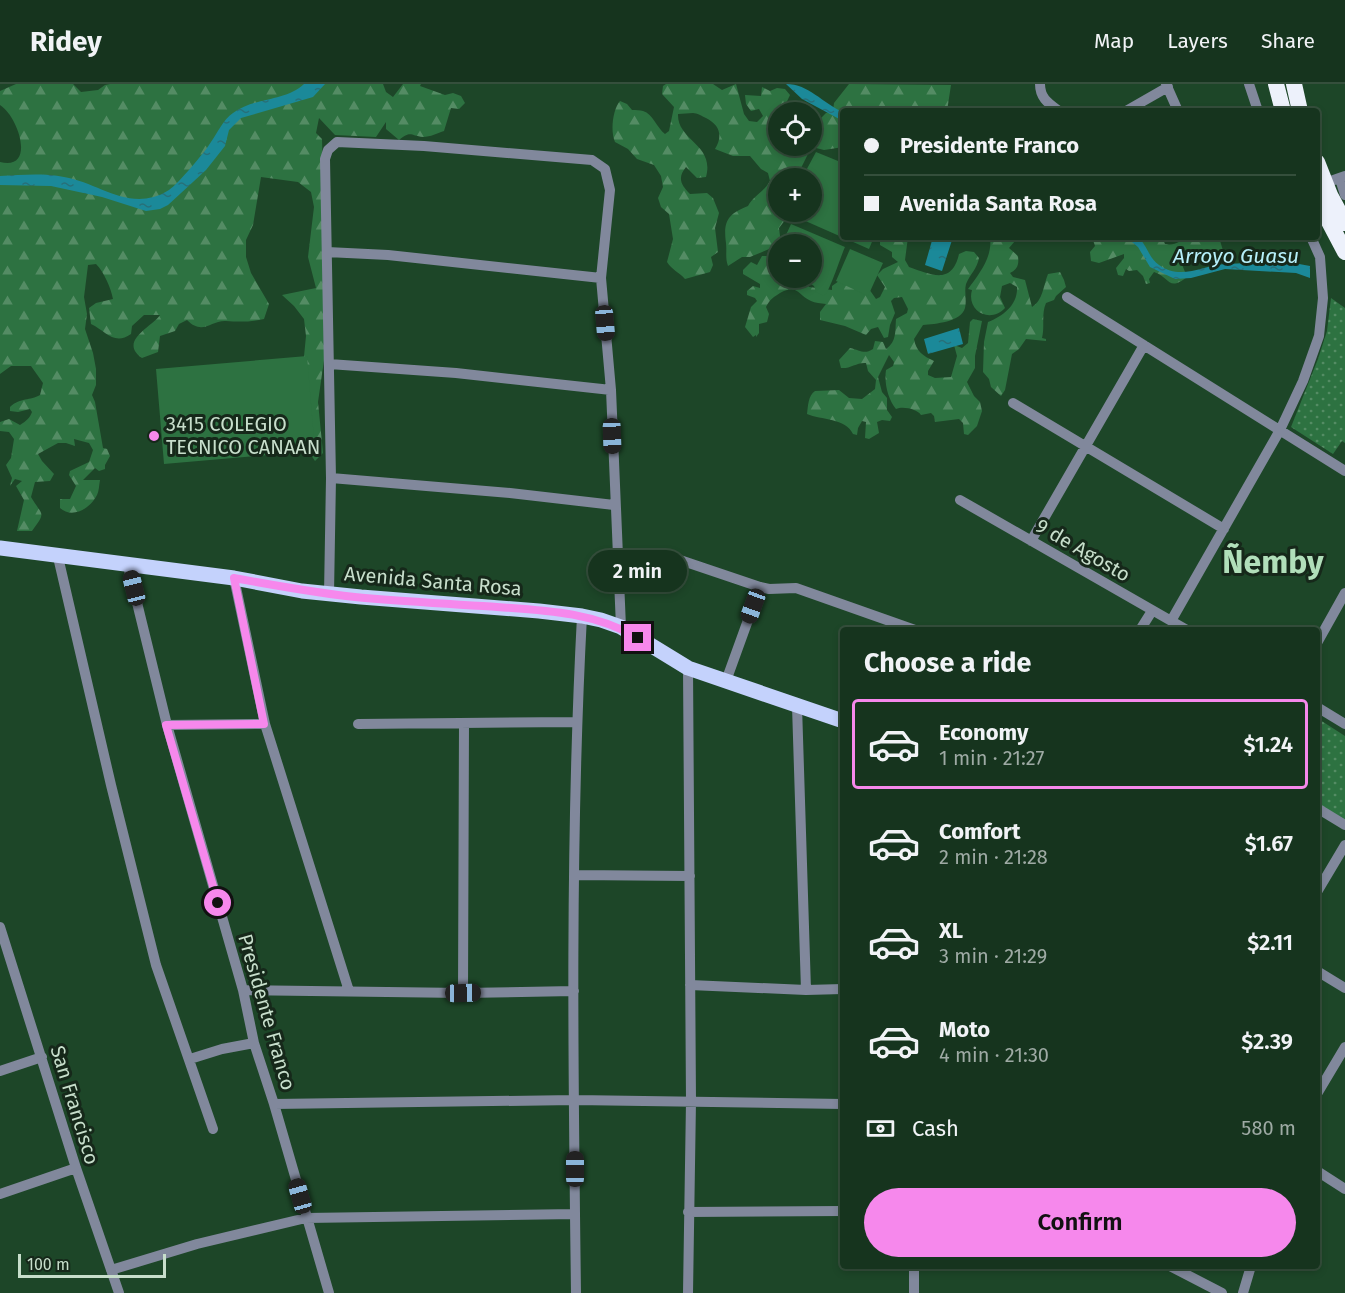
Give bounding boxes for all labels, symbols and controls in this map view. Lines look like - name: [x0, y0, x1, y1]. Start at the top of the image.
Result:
- text: Ridey: [30, 25, 102, 58]
- text: Map: [1094, 28, 1134, 54]
- text: Layers: [1167, 28, 1228, 54]
- text: Share: [1261, 28, 1315, 54]
- map controls: [768, 102, 822, 288]
- button: locate: [768, 102, 822, 156]
- text: Presidente Franco: [900, 132, 1079, 159]
- button: +: [768, 168, 822, 222]
- text: Avenida Santa Rosa: [900, 190, 1097, 217]
- button: −: [768, 234, 822, 288]
- water label: Arroyo Guasu: [1172, 243, 1299, 269]
- car: [594, 304, 616, 342]
- place label: 3415 COLEGIO TECNICO CANAAN: [166, 412, 320, 459]
- car: [602, 418, 622, 454]
- marker: 3415 COLEGIO TECNICO CANAAN: [147, 429, 161, 443]
- street label: 9 de Agosto: [1031, 513, 1135, 587]
- district label: Ñemby: [1222, 543, 1324, 581]
- callout: 2 min: [588, 551, 688, 593]
- text: 2 min: [613, 559, 662, 583]
- street label: Avenida Santa Rosa: [343, 561, 523, 601]
- car: [121, 568, 147, 608]
- car: [738, 586, 768, 626]
- route end: [624, 624, 651, 651]
- text: Choose a ride: [864, 647, 1031, 679]
- icon: car: [867, 717, 921, 771]
- text: Economy: [939, 719, 1028, 746]
- text: $1.24: [1244, 731, 1293, 758]
- text: 1 min · 21:27: [939, 746, 1044, 770]
- icon: car: [867, 816, 921, 870]
- text: Comfort: [939, 818, 1020, 845]
- text: $1.67: [1245, 830, 1293, 857]
- text: 2 min · 21:28: [939, 845, 1048, 869]
- route start: [204, 889, 231, 916]
- icon: car: [867, 915, 921, 969]
- text: XL: [939, 917, 963, 944]
- text: $2.11: [1247, 929, 1293, 956]
- street label: Presidente Franco: [233, 931, 301, 1093]
- text: 3 min · 21:29: [939, 944, 1047, 968]
- car: [445, 984, 481, 1002]
- icon: car: [867, 1014, 921, 1068]
- text: Moto: [939, 1016, 990, 1043]
- text: $2.39: [1241, 1028, 1293, 1055]
- street label: San Francisco: [46, 1043, 104, 1167]
- text: 4 min · 21:30: [939, 1043, 1049, 1067]
- icon: cash: [864, 1112, 897, 1145]
- text: Cash: [912, 1115, 959, 1142]
- text: 580 m: [1241, 1116, 1296, 1140]
- car: [566, 1151, 584, 1187]
- car: [286, 1176, 314, 1216]
- button: Confirm: [864, 1188, 1296, 1257]
- scale bar: [18, 1251, 166, 1278]
- text: 100 m: [27, 1255, 70, 1274]

